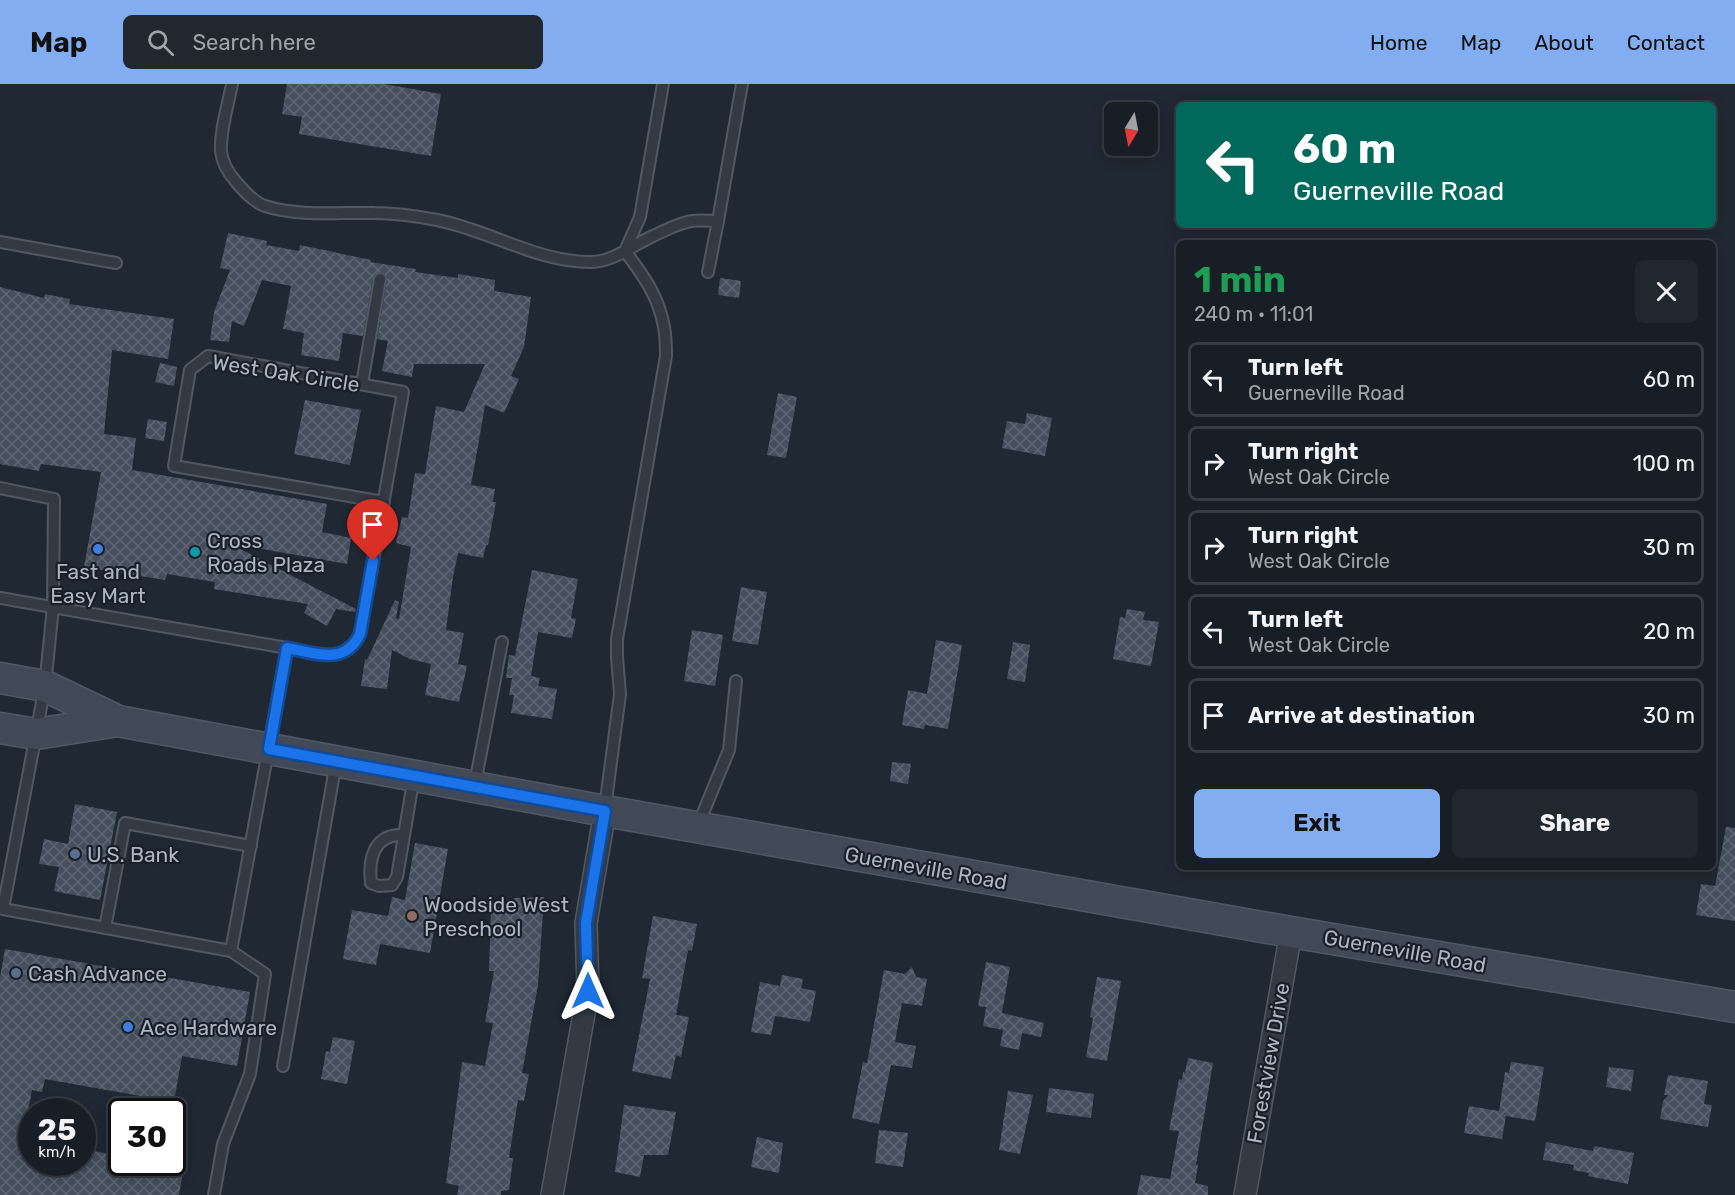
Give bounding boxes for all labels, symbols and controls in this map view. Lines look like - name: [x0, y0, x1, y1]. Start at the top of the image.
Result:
- search box: [123, 15, 543, 69]
- text: Map: [30, 26, 87, 59]
- icon: search: [144, 26, 177, 59]
- text: Search here: [192, 29, 316, 56]
- text: Home: [1370, 30, 1427, 55]
- text: Map: [1460, 30, 1501, 55]
- text: About: [1534, 30, 1594, 55]
- text: Contact: [1627, 30, 1705, 55]
- north arrow: [1104, 102, 1158, 156]
- map controls: [1104, 102, 1158, 156]
- text: 60 m: [1293, 124, 1396, 174]
- icon: left: [1194, 126, 1272, 204]
- text: Guerneville Road: [1293, 175, 1504, 207]
- text: 1 min: [1194, 258, 1286, 301]
- button: close: [1635, 260, 1698, 323]
- text: 240 m · 11:01: [1194, 302, 1313, 326]
- street label: West Oak Circle: [210, 349, 362, 397]
- text: Turn left: [1248, 354, 1343, 381]
- icon: left: [1197, 363, 1230, 396]
- text: 60 m: [1643, 366, 1695, 393]
- text: Guerneville Road: [1248, 381, 1405, 405]
- text: Turn right: [1248, 438, 1358, 465]
- icon: right: [1197, 447, 1230, 480]
- text: 100 m: [1633, 450, 1695, 477]
- text: West Oak Circle: [1248, 465, 1390, 489]
- pin: [347, 499, 398, 561]
- icon: arrive: [356, 508, 389, 541]
- text: Turn right: [1248, 522, 1358, 549]
- place label: Cross Roads Plaza: [207, 528, 325, 577]
- icon: right: [1197, 531, 1230, 564]
- text: 30 m: [1643, 534, 1695, 561]
- marker: Fast and Easy Mart: [91, 542, 105, 556]
- marker: Cross Roads Plaza: [188, 545, 202, 559]
- text: West Oak Circle: [1248, 549, 1390, 573]
- place label: Fast and Easy Mart: [50, 559, 146, 608]
- text: Turn left: [1248, 606, 1343, 633]
- icon: left: [1197, 615, 1230, 648]
- text: 20 m: [1643, 618, 1695, 645]
- text: West Oak Circle: [1248, 633, 1390, 657]
- icon: arrive: [1197, 699, 1230, 732]
- text: Arrive at destination: [1248, 702, 1475, 729]
- text: 30 m: [1643, 702, 1695, 729]
- button: Exit: [1194, 789, 1440, 858]
- button: Share: [1452, 789, 1698, 858]
- street label: Guerneville Road: [843, 841, 1009, 895]
- place label: U.S. Bank: [87, 842, 179, 867]
- marker: U.S. Bank: [68, 847, 82, 861]
- place label: Woodside West Preschool: [424, 892, 569, 941]
- marker: Woodside West Preschool: [405, 909, 419, 923]
- street label: Guerneville Road: [1322, 924, 1488, 978]
- position arrow: [556, 959, 620, 1023]
- place label: Cash Advance: [28, 961, 167, 986]
- marker: Cash Advance: [9, 966, 23, 980]
- street label: Forestview Drive: [1242, 981, 1294, 1145]
- place label: Ace Hardware: [140, 1015, 277, 1040]
- marker: Ace Hardware: [121, 1020, 135, 1034]
- speed limit sign: 30: [108, 1098, 186, 1176]
- text: 25: [38, 1112, 76, 1148]
- text: km/h: [38, 1143, 76, 1161]

